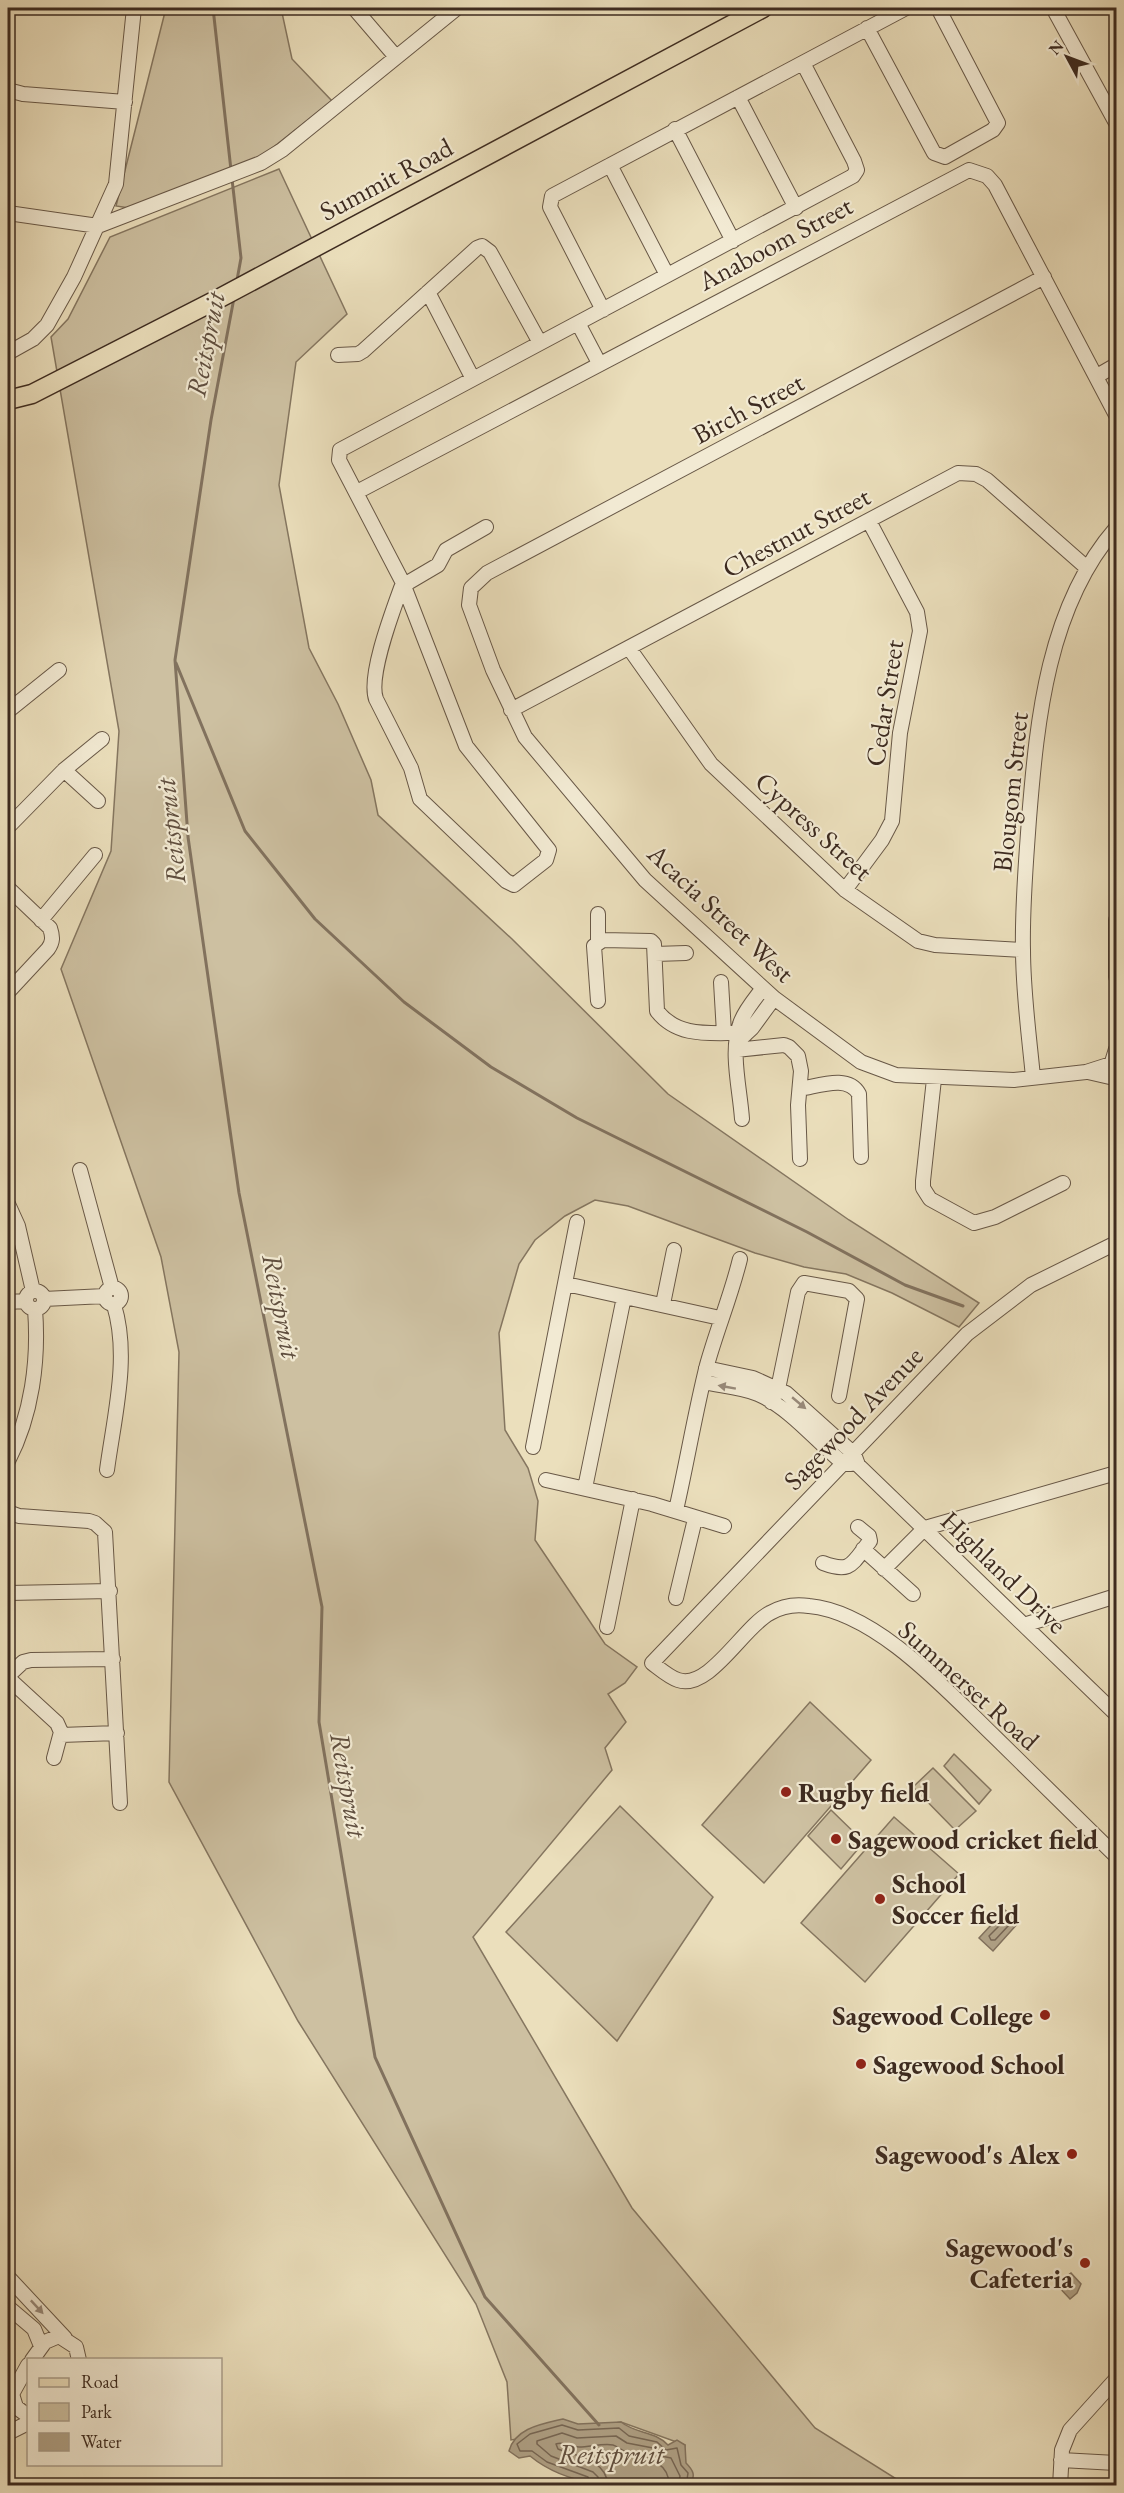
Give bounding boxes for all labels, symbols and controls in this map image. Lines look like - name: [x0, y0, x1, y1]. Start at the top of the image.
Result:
- north arrow: [1037, 27, 1097, 87]
- text: N: [1044, 36, 1068, 59]
- street label: Summit Road: [313, 129, 459, 229]
- street label: Anaboom Street: [691, 187, 859, 299]
- water label: Reitspruit: [177, 287, 233, 400]
- street label: Birch Street: [686, 364, 810, 452]
- street label: Chestnut Street: [716, 478, 876, 586]
- street label: Cedar Street: [857, 637, 911, 769]
- street label: Blougom Street: [984, 710, 1036, 874]
- street label: Cypress Street: [748, 764, 881, 888]
- water label: Reitspruit: [146, 774, 193, 886]
- street label: Acacia Street West: [639, 835, 802, 990]
- water label: Reitspruit: [254, 1250, 310, 1363]
- street label: Sagewood Avenue: [776, 1339, 930, 1497]
- one-way arrow: [718, 1382, 737, 1391]
- one-way arrow: [791, 1397, 807, 1410]
- street label: Highland Drive: [933, 1503, 1075, 1641]
- street label: Summerset Road: [891, 1612, 1047, 1758]
- water label: Reitspruit: [322, 1729, 376, 1842]
- place label: Rugby field: [798, 1775, 929, 1810]
- marker: Rugby field: [779, 1785, 793, 1799]
- place label: Sagewood cricket field: [848, 1822, 1098, 1857]
- marker: Sagewood cricket field: [829, 1832, 843, 1846]
- place label: School Soccer field: [892, 1866, 1020, 1932]
- marker: School Soccer field: [873, 1892, 887, 1906]
- place label: Sagewood College: [832, 1998, 1033, 2033]
- marker: Sagewood College: [1038, 2008, 1052, 2022]
- place label: Sagewood School: [873, 2047, 1065, 2082]
- marker: Sagewood School: [854, 2057, 868, 2071]
- place label: Sagewood's Alex: [875, 2137, 1060, 2172]
- marker: Sagewood's Alex: [1065, 2147, 1079, 2161]
- place label: Sagewood's Cafeteria: [946, 2230, 1073, 2296]
- marker: Sagewood's Cafeteria: [1078, 2256, 1092, 2270]
- one-way arrow: [29, 2300, 43, 2314]
- legend: [27, 2358, 222, 2466]
- text: Road: [81, 2370, 120, 2393]
- text: Park: [81, 2400, 112, 2423]
- text: Water: [81, 2430, 122, 2453]
- water label: Reitspruit: [558, 2436, 666, 2472]

